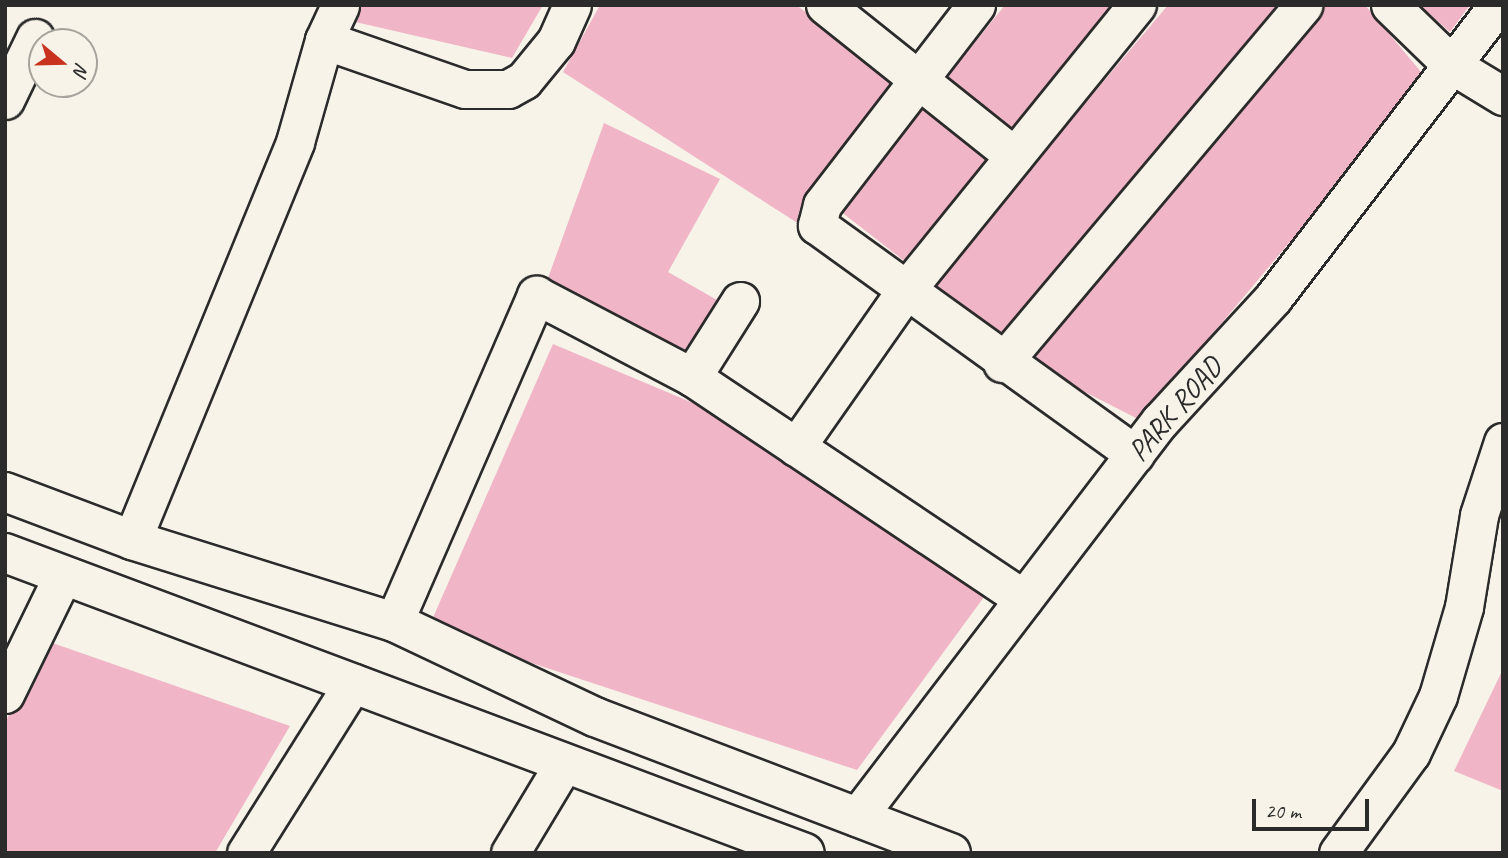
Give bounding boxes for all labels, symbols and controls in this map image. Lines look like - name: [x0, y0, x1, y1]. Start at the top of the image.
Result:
- north arrow: [28, 28, 98, 98]
- text: N: [68, 60, 94, 79]
- street label: PARK ROAD: [1120, 349, 1230, 469]
- scale bar: [1256, 784, 1373, 828]
- text: 20 m: [1265, 798, 1301, 824]

